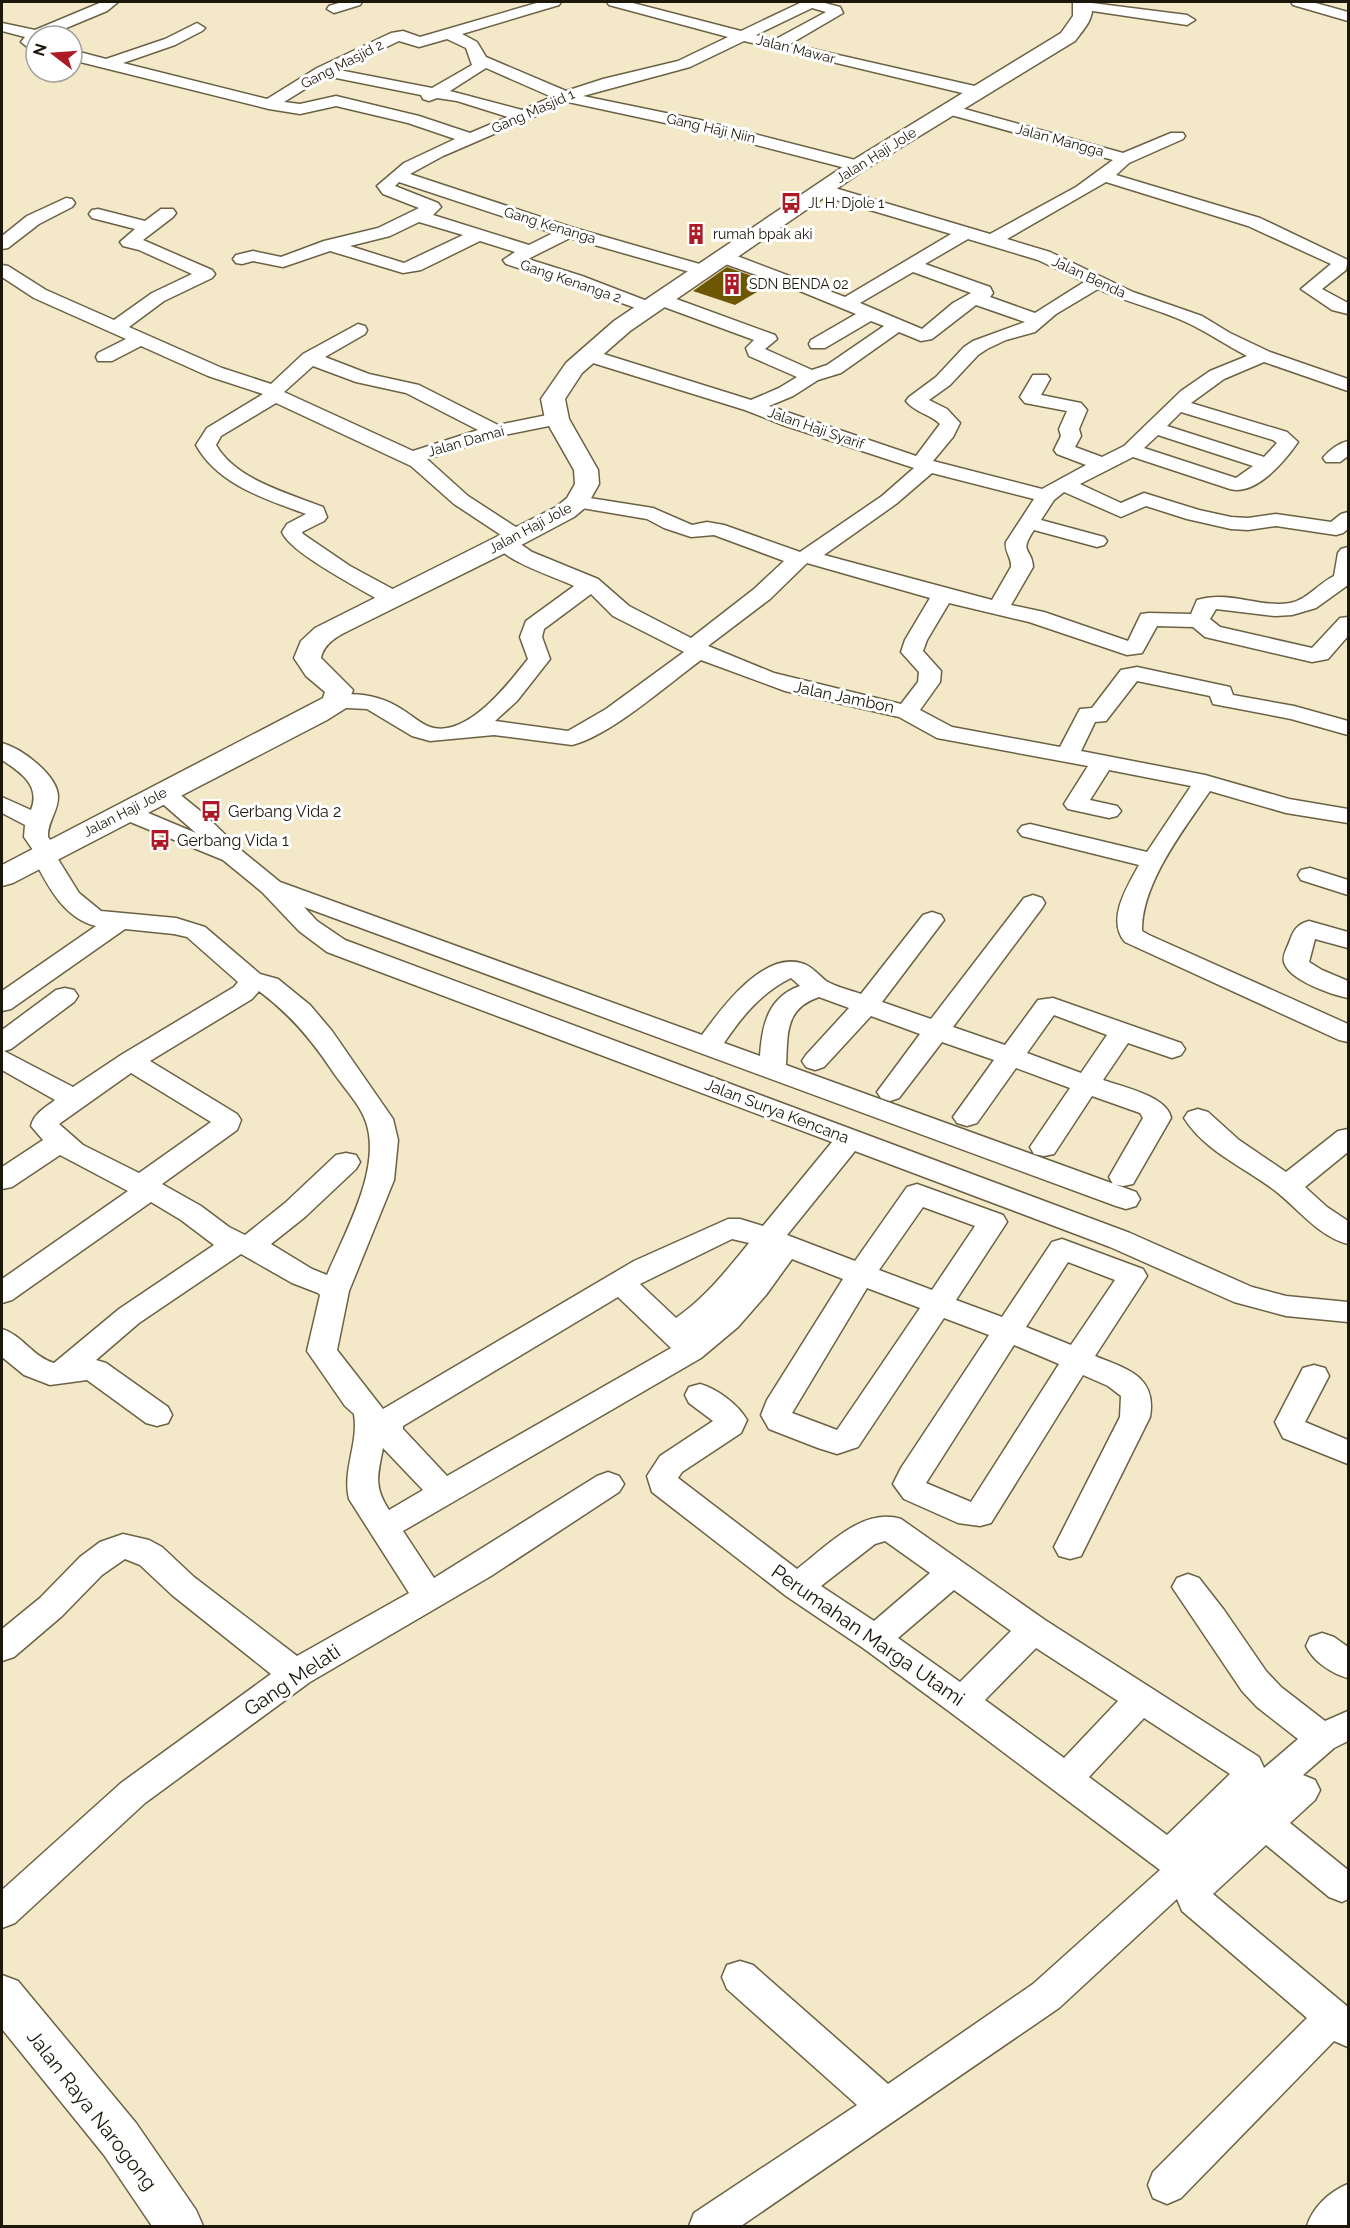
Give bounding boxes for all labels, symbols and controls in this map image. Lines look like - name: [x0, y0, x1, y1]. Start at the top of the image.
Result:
- north arrow: [24, 24, 84, 84]
- street label: Jalan Mawar: [755, 31, 837, 67]
- street label: Gang Masjid 2: [298, 36, 386, 92]
- text: N: [29, 41, 51, 58]
- street label: Gang Masjid 1: [489, 86, 577, 136]
- street label: Gang Haji Niin: [665, 110, 757, 146]
- street label: Jalan Mangga: [1014, 121, 1106, 159]
- street label: Jalan Haji Jole: [833, 124, 919, 186]
- bus stop icon: Jl. H. Djole 1: [779, 191, 803, 215]
- place label: Jl. H. Djole 1: [808, 195, 884, 211]
- street label: Gang Kenanga: [502, 203, 598, 247]
- building icon: rumah bpak aki: [684, 222, 708, 246]
- place label: rumah bpak aki: [713, 226, 812, 242]
- street label: Jalan Benda: [1050, 253, 1128, 301]
- street label: Gang Kenanga 2: [518, 256, 624, 306]
- building icon: SDN BENDA 02: [720, 272, 744, 296]
- place label: SDN BENDA 02: [749, 276, 849, 292]
- street label: Jalan Haji Syarif: [766, 404, 868, 452]
- street label: Jalan Damai: [426, 422, 506, 460]
- street label: Jalan Haji Jole: [486, 499, 574, 557]
- street label: Jalan Jambon: [792, 677, 896, 717]
- street label: Jalan Haji Jole: [81, 784, 169, 840]
- bus stop icon: Gerbang Vida 2: [199, 799, 223, 823]
- place label: Gerbang Vida 2: [228, 802, 341, 821]
- bus stop icon: Gerbang Vida 1: [148, 828, 172, 852]
- place label: Gerbang Vida 1: [177, 831, 289, 850]
- street label: Jalan Surya Kencana: [702, 1075, 852, 1147]
- street label: Perumahan Marga Utami: [767, 1559, 969, 1711]
- street label: Gang Melati: [239, 1639, 345, 1721]
- street label: Jalan Raya Narogong: [22, 2025, 162, 2195]

